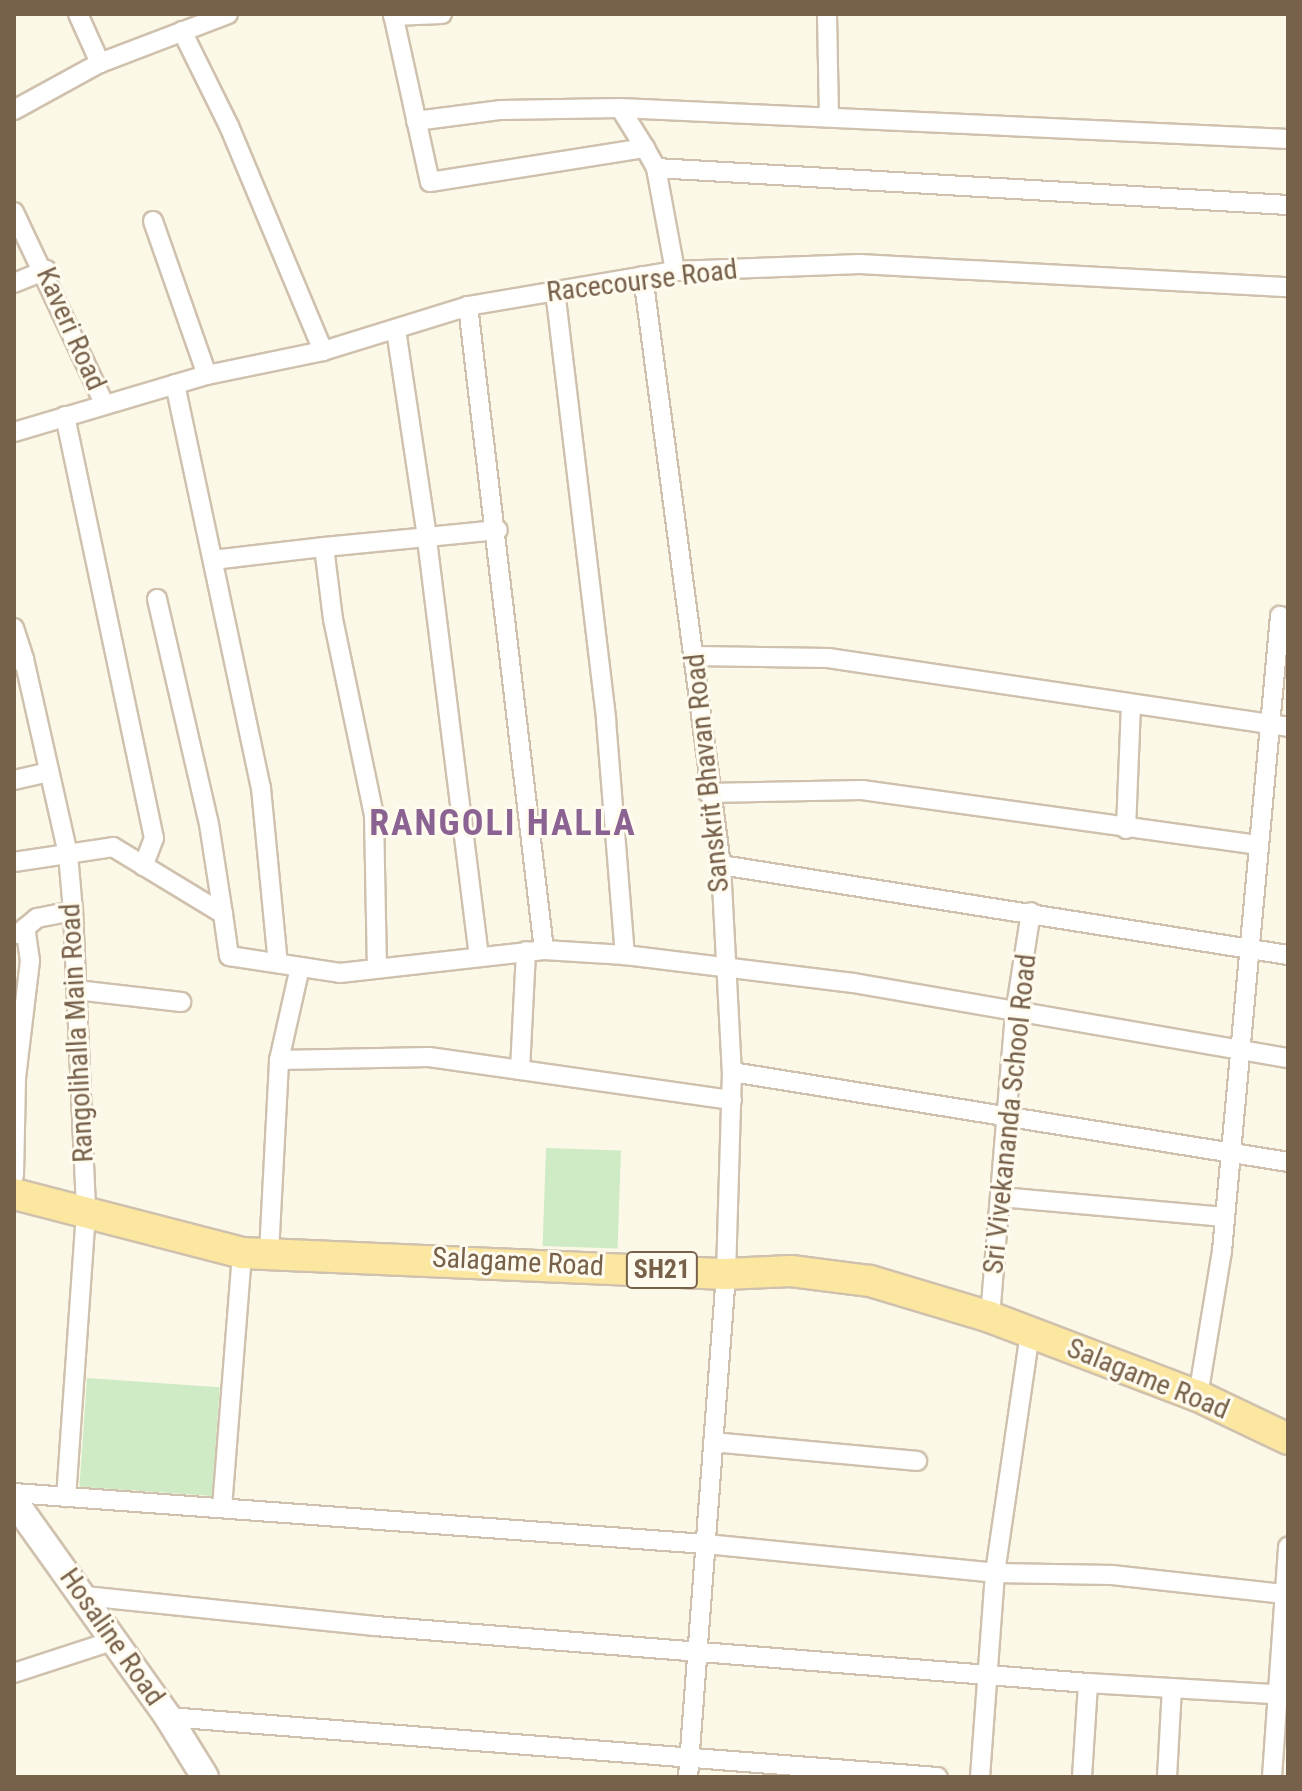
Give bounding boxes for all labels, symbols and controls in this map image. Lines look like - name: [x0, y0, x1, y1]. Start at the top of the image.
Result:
- street label: Racecourse Road: [545, 253, 739, 309]
- street label: Kaveri Road: [29, 262, 113, 396]
- street label: Sanskrit Bhavan Road: [678, 652, 736, 894]
- district label: RANGOLI HALLA: [369, 802, 637, 846]
- street label: Rangolihalla Main Road: [53, 903, 101, 1163]
- street label: Sri Vivekananda School Road: [976, 952, 1044, 1276]
- street label: Salagame Road: [431, 1241, 605, 1283]
- road number: SH21: [624, 1248, 700, 1292]
- street label: Salagame Road: [1062, 1331, 1234, 1427]
- street label: Hosaline Road: [52, 1562, 172, 1712]

